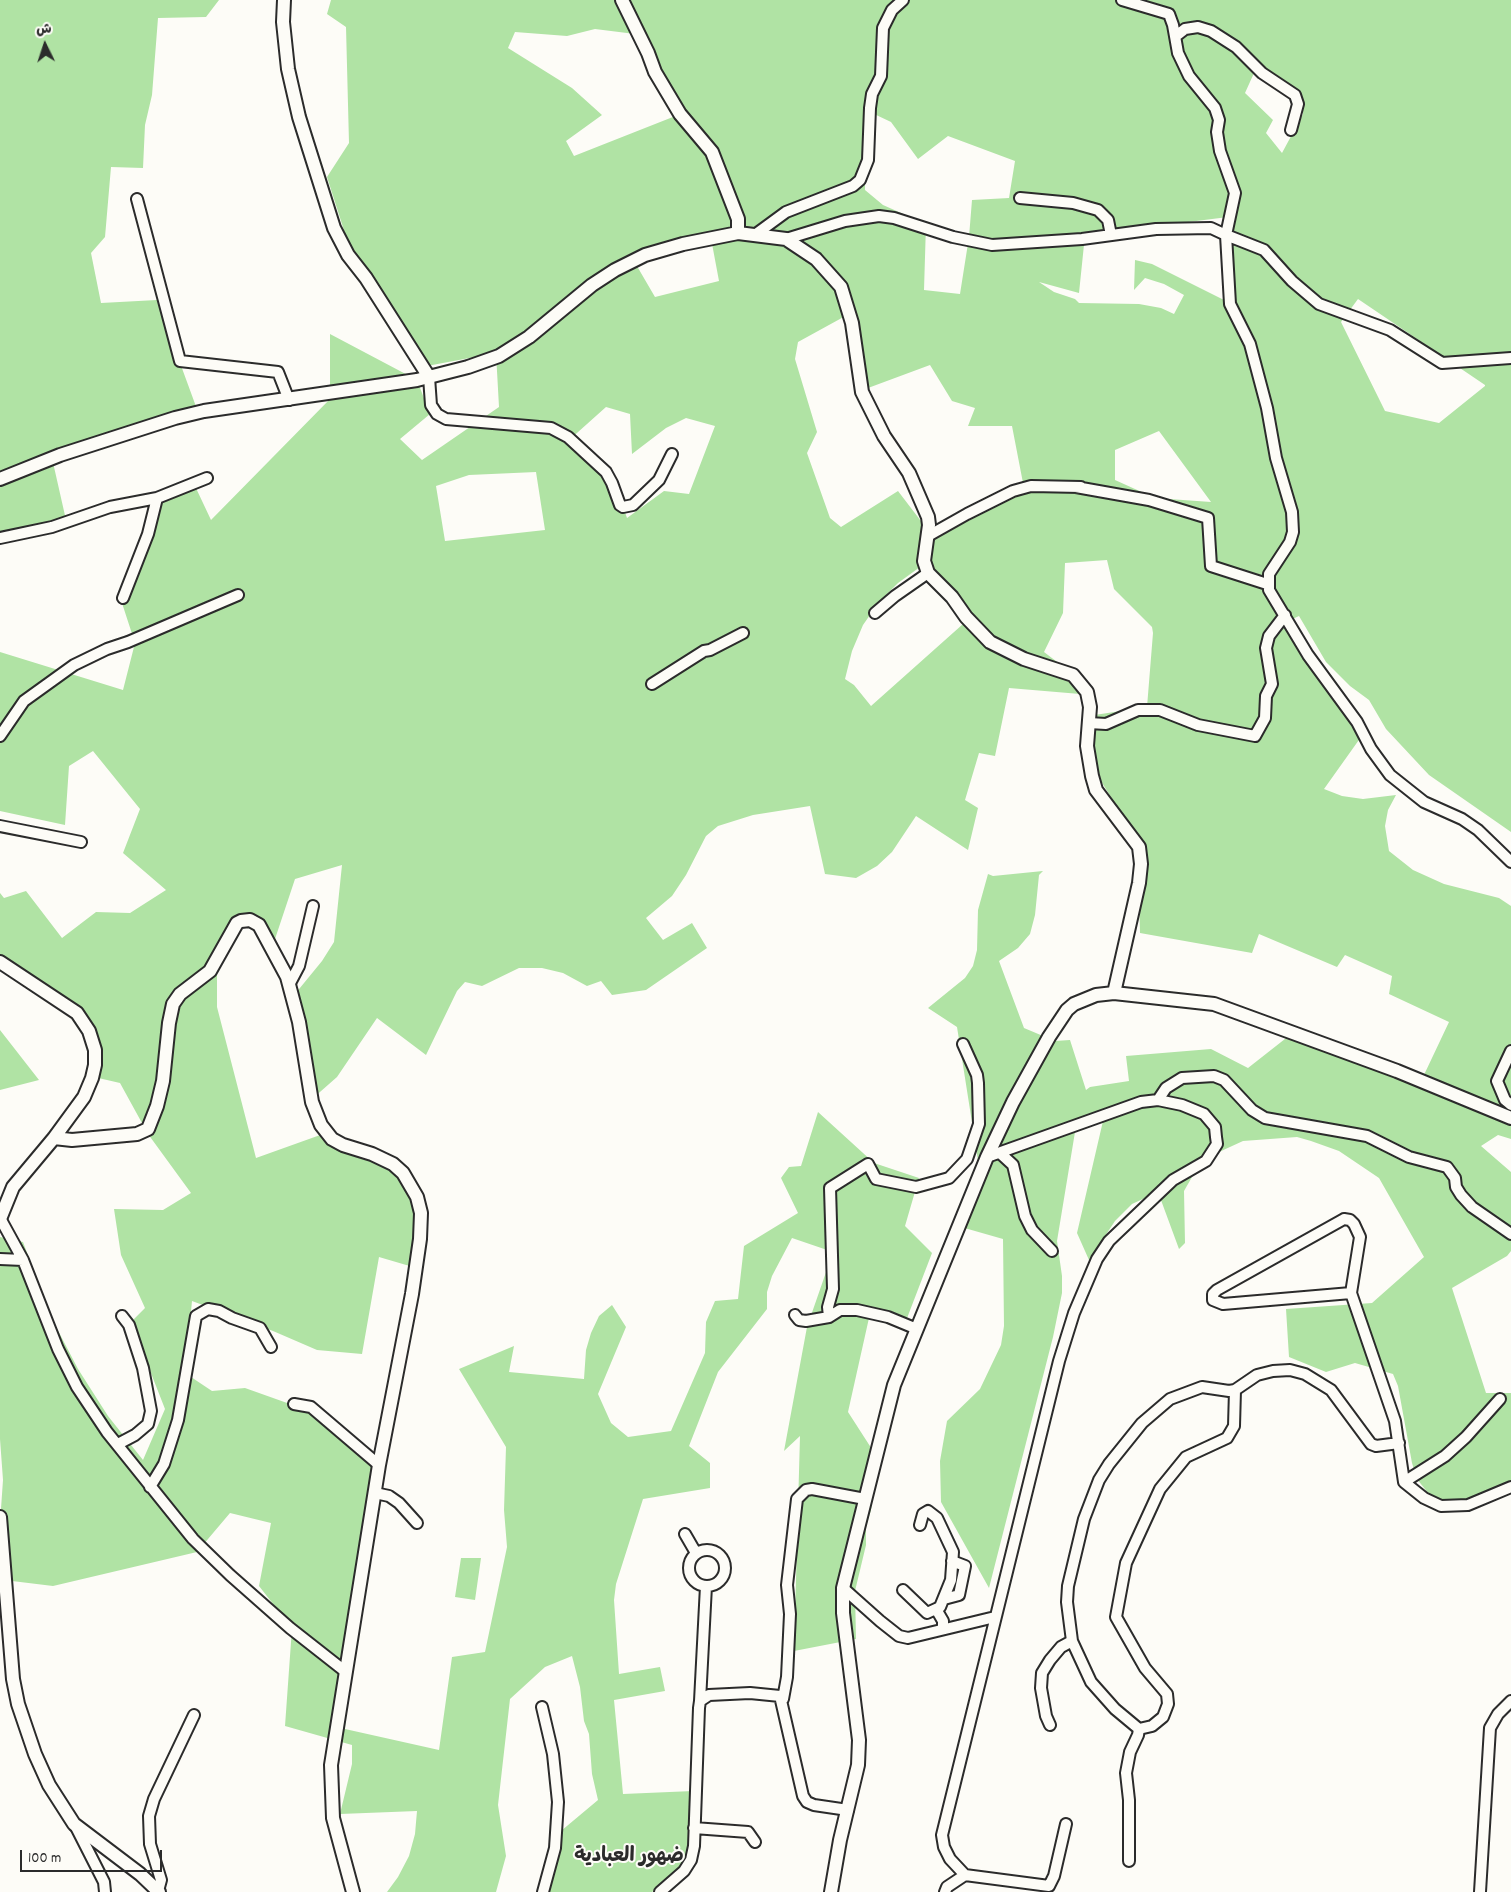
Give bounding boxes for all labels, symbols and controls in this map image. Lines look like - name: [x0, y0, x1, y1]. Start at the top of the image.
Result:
- north arrow: [20, 20, 70, 70]
- text: ش: [36, 20, 52, 41]
- scale bar: [22, 1840, 165, 1872]
- district label: ضهور العبادية: [574, 1846, 684, 1870]
- text: 100 m: [28, 1848, 61, 1870]

